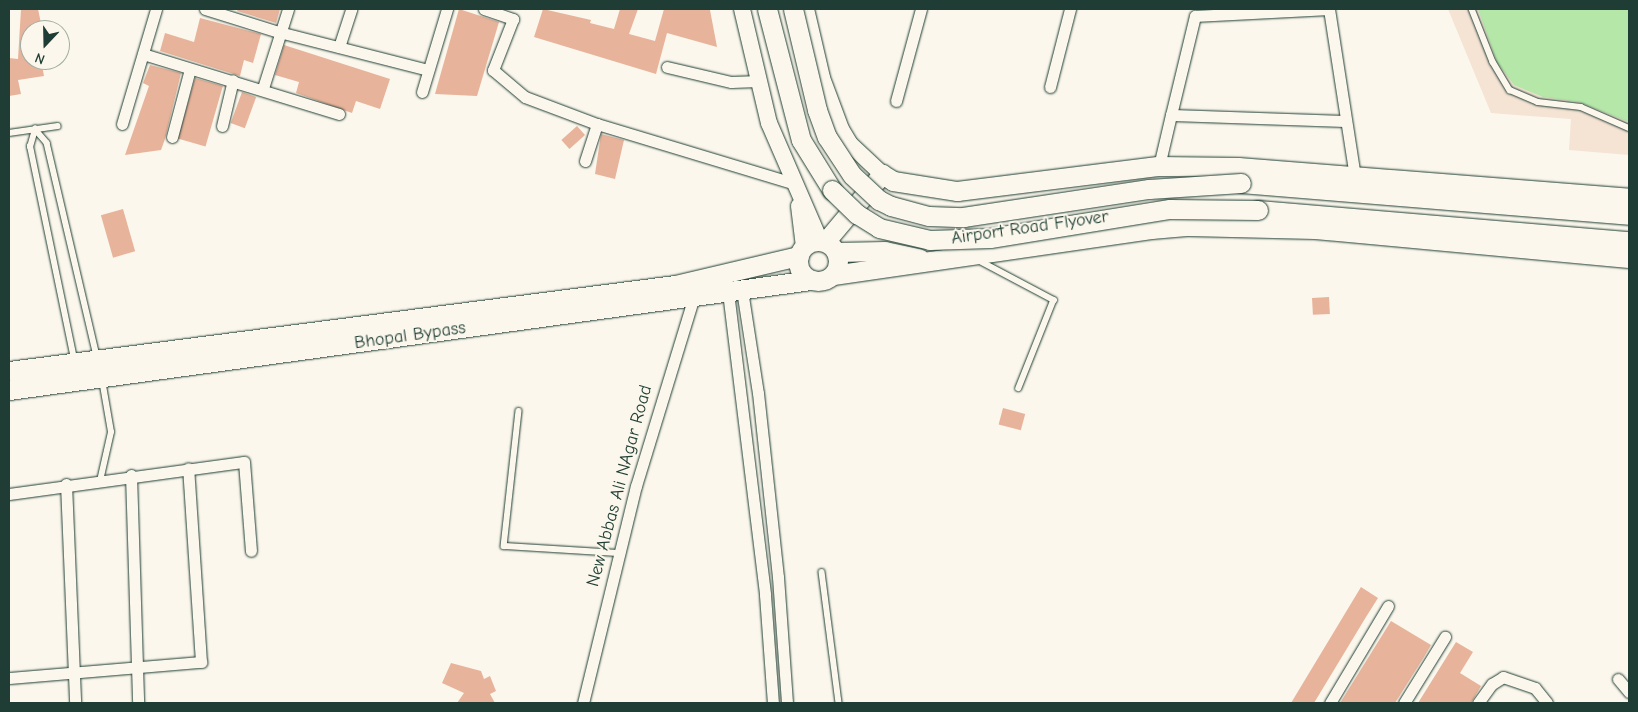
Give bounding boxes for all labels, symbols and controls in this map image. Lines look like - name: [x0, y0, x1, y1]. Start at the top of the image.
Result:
- north arrow: [20, 20, 70, 70]
- text: N: [32, 49, 47, 68]
- street label: Airport Road Flyover: [950, 206, 1110, 250]
- street label: Bhopal Bypass: [353, 318, 467, 354]
- street label: New Abbas Ali NAgar Road: [583, 383, 657, 589]

